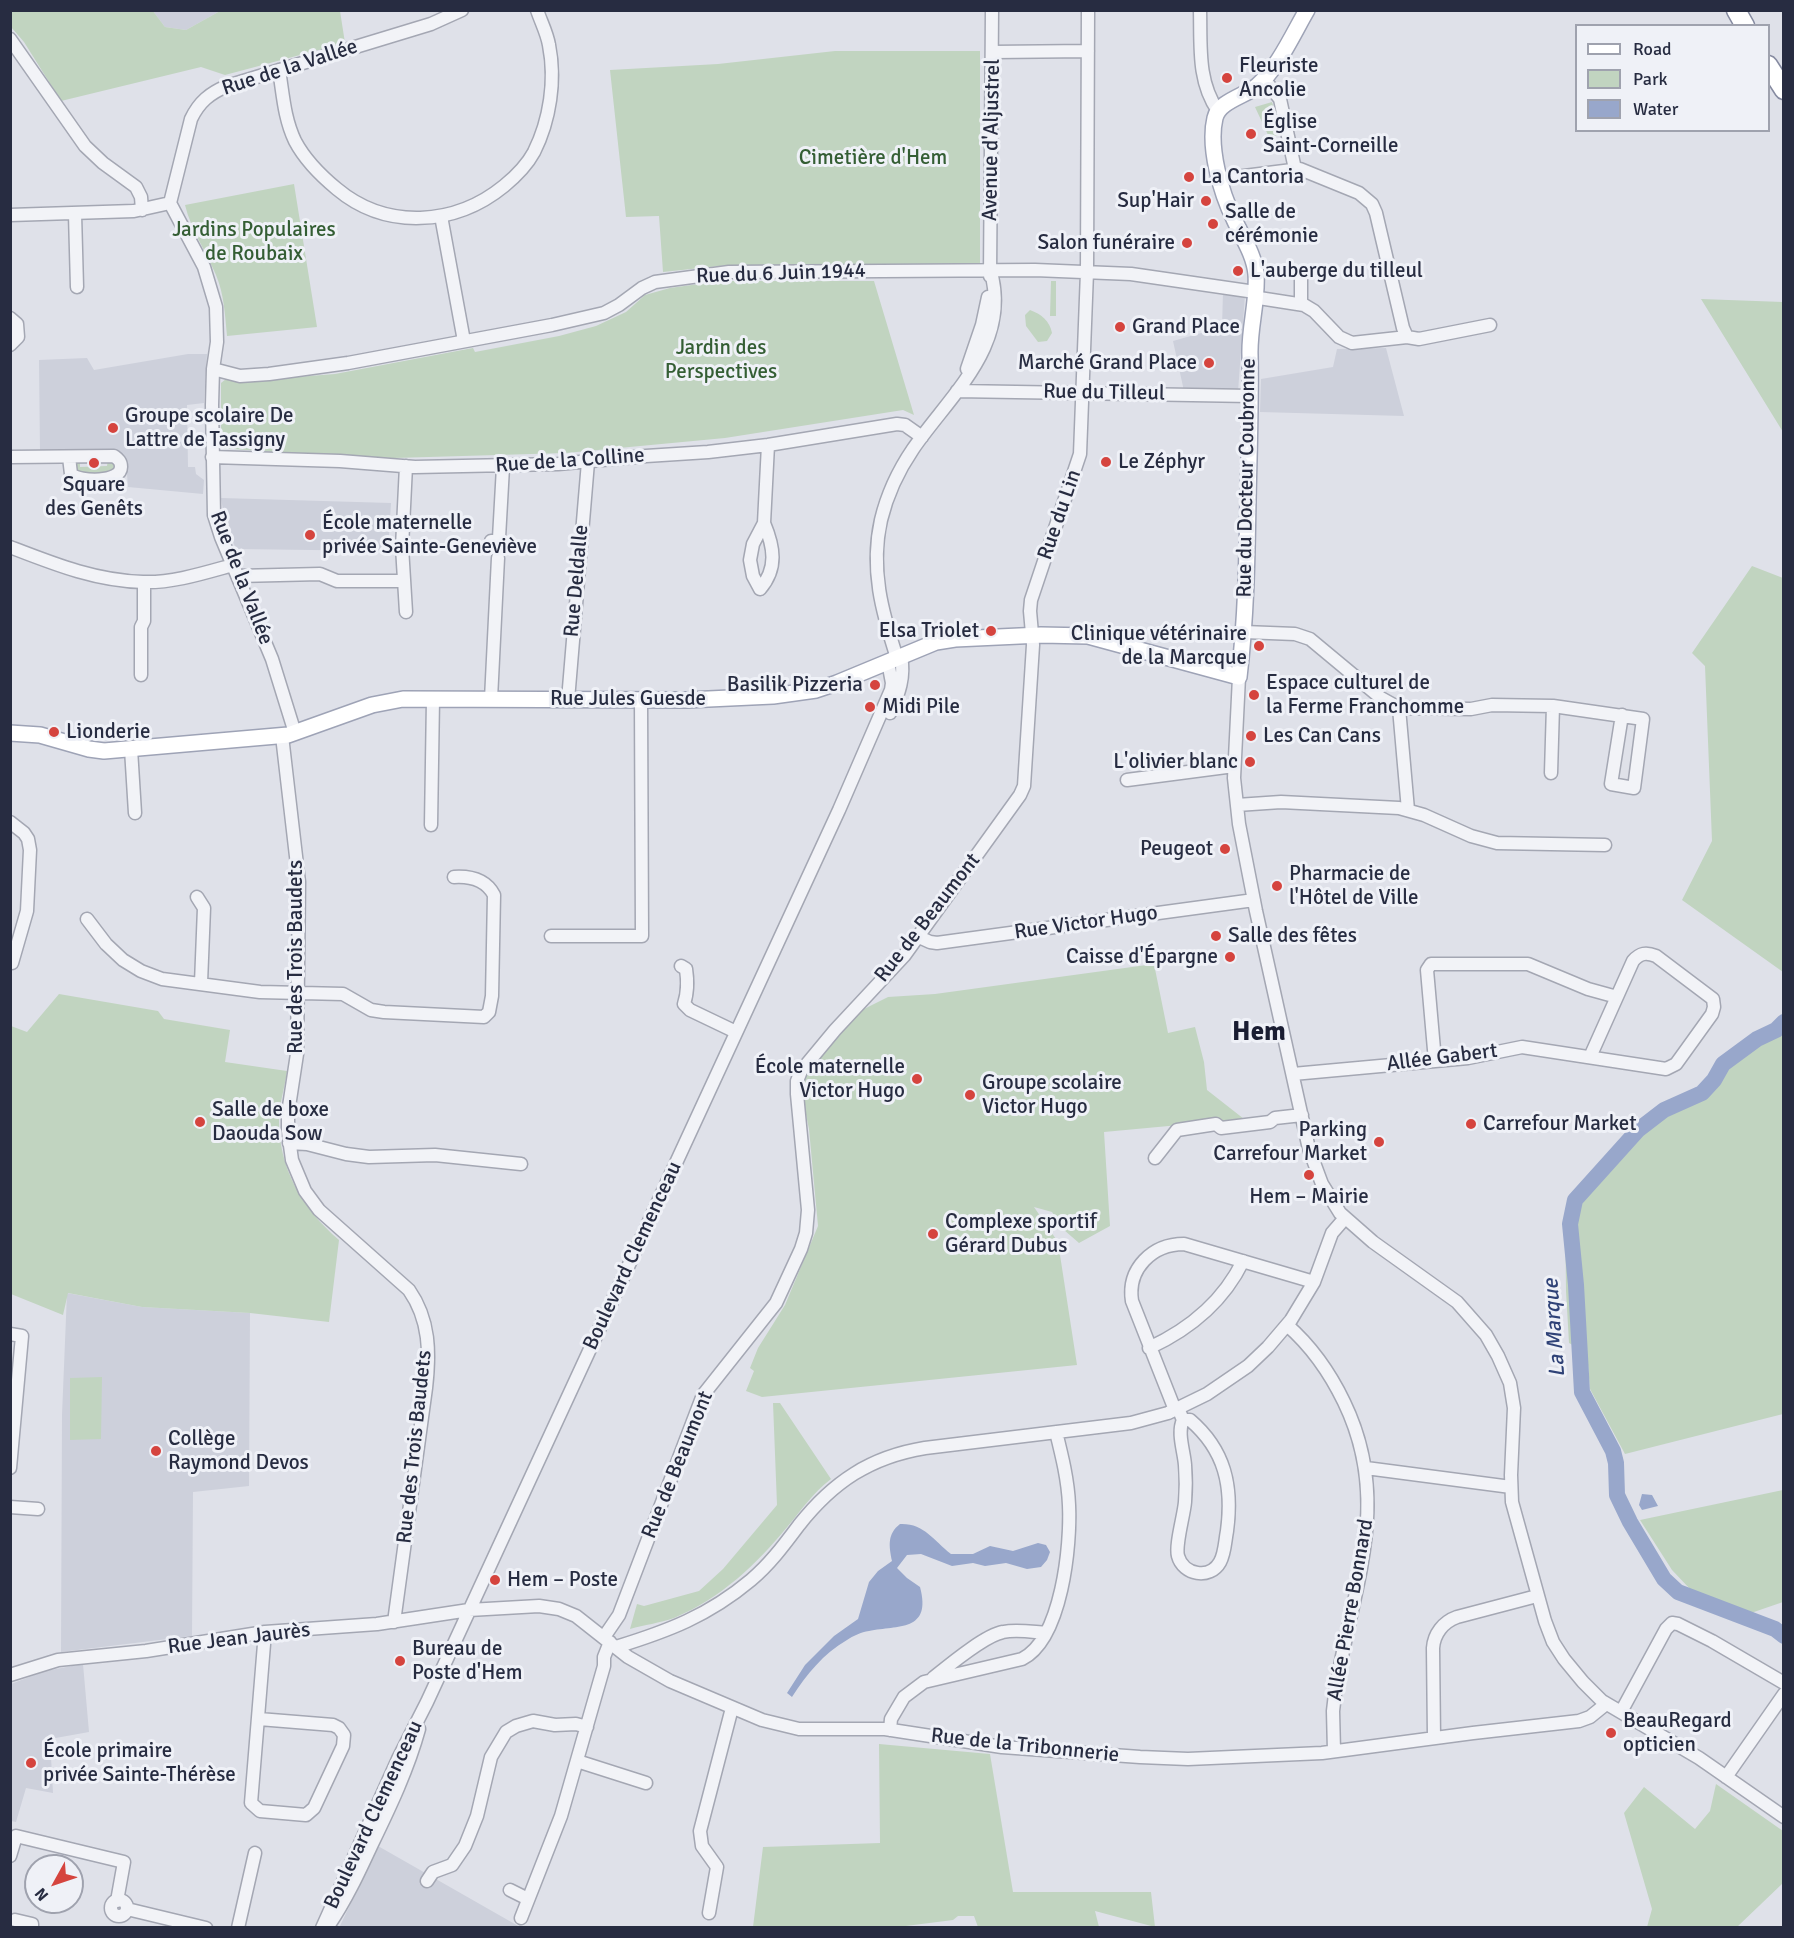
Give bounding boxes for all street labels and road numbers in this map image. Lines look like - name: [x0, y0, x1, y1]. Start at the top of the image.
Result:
- street label: Rue de la Vallée: [219, 34, 361, 102]
- street label: Avenue d'Aljustrel: [978, 59, 1006, 221]
- street label: Rue du 6 Juin 1944: [696, 258, 866, 290]
- street label: Rue du Docteur Coubronne: [1232, 358, 1262, 598]
- street label: Rue du Tilleul: [1043, 379, 1165, 407]
- street label: Rue de la Colline: [495, 443, 645, 479]
- street label: Rue du Lin: [1033, 467, 1087, 563]
- street label: Rue de la Vallée: [204, 508, 278, 648]
- street label: Rue Deldalle: [560, 524, 594, 638]
- street label: Rue Jules Guesde: [550, 686, 706, 712]
- street label: Rue de Beaumont: [870, 848, 986, 988]
- street label: Rue des Trois Baudets: [283, 860, 309, 1054]
- street label: Rue Victor Hugo: [1013, 900, 1159, 946]
- street label: Allée Gabert: [1385, 1039, 1499, 1077]
- street label: Boulevard Clemenceau: [578, 1158, 688, 1354]
- street label: Rue des Trois Baudets: [392, 1349, 438, 1545]
- street label: Rue de Beaumont: [637, 1388, 719, 1542]
- street label: Allée Pierre Bonnard: [1323, 1517, 1379, 1703]
- street label: Rue Jean Jaurès: [166, 1618, 312, 1660]
- street label: Boulevard Clemenceau: [319, 1717, 429, 1913]
- street label: Rue de la Tribonnerie: [930, 1724, 1120, 1768]

